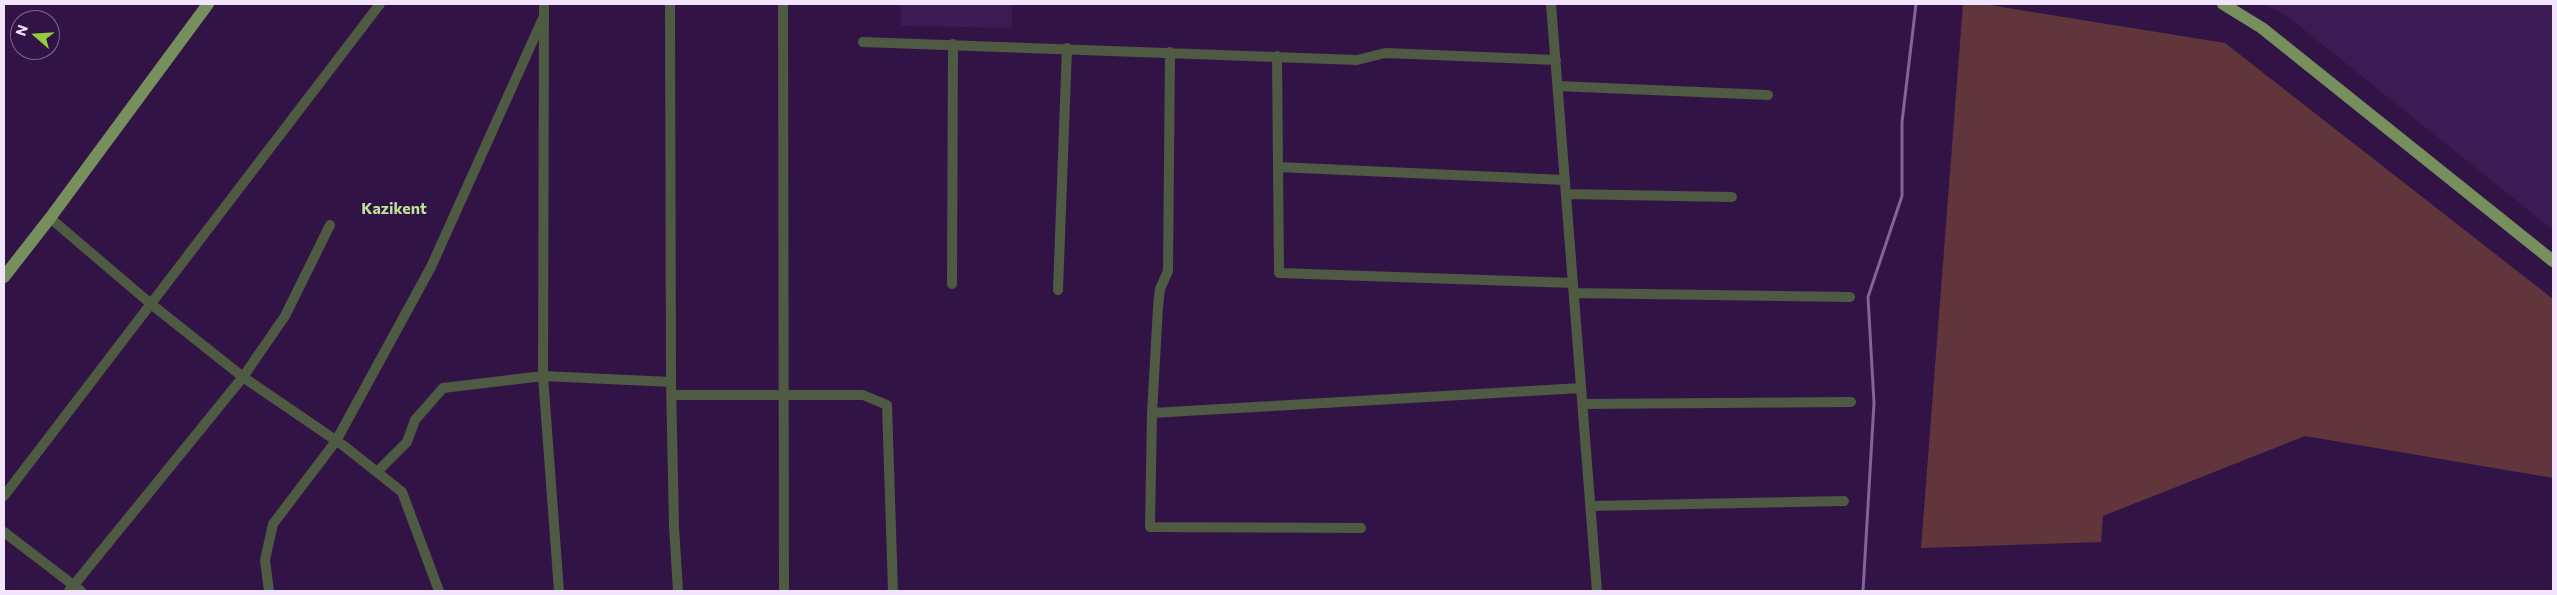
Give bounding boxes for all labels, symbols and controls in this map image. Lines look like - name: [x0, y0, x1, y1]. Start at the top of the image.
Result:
- north arrow: [10, 10, 60, 60]
- text: N: [12, 23, 31, 38]
- district label: Kazikent: [361, 199, 427, 219]

